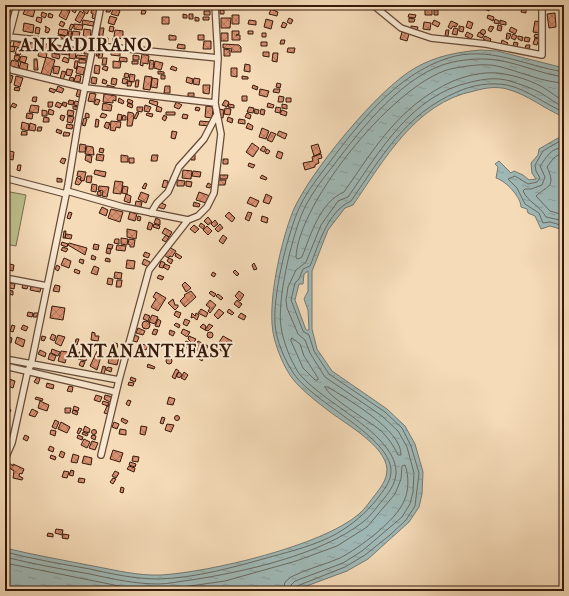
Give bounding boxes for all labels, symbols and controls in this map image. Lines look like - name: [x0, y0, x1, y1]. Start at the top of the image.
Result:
- district label: ANKADIRANO: [18, 35, 153, 56]
- district label: ANTANANTEFASY: [66, 341, 234, 362]

